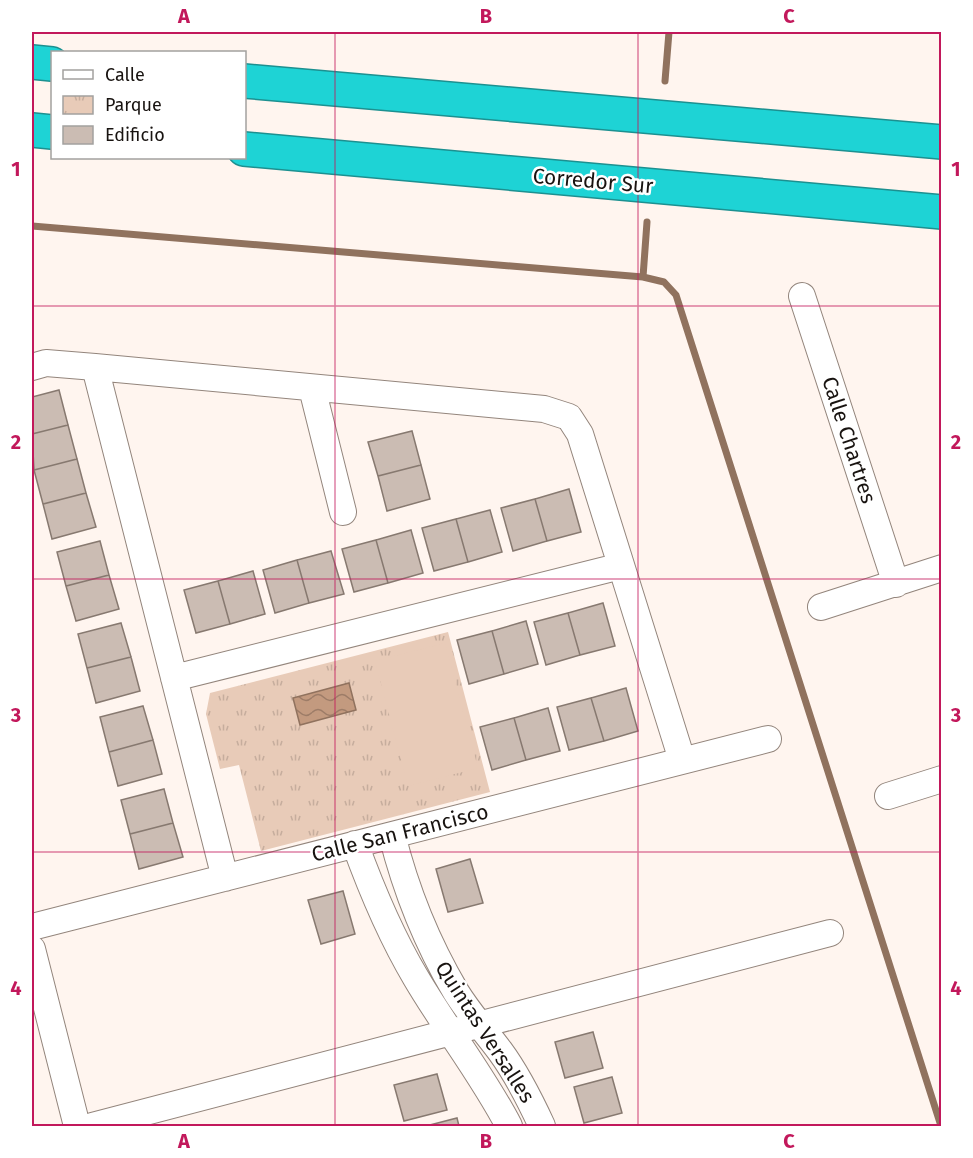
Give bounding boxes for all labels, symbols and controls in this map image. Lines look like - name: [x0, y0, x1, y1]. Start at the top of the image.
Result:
- text: A: [177, 4, 191, 28]
- text: B: [480, 4, 492, 28]
- text: C: [783, 4, 795, 28]
- legend: [51, 51, 246, 159]
- text: Calle: [105, 64, 145, 86]
- text: Parque: [105, 94, 162, 116]
- text: Edificio: [105, 124, 165, 146]
- text: 1: [11, 157, 21, 181]
- text: 1: [951, 157, 961, 181]
- street label: Corredor Sur: [532, 163, 654, 199]
- street label: Calle Chartres: [816, 373, 882, 507]
- text: 2: [11, 430, 21, 454]
- text: 2: [951, 430, 961, 454]
- text: 3: [10, 703, 21, 727]
- text: 3: [950, 703, 961, 727]
- street label: Calle San Francisco: [309, 798, 491, 868]
- street label: Quintas Versalles: [430, 956, 541, 1108]
- text: 4: [10, 976, 22, 1000]
- text: 4: [950, 976, 962, 1000]
- text: A: [177, 1129, 191, 1153]
- text: B: [480, 1129, 492, 1153]
- text: C: [783, 1129, 795, 1153]

